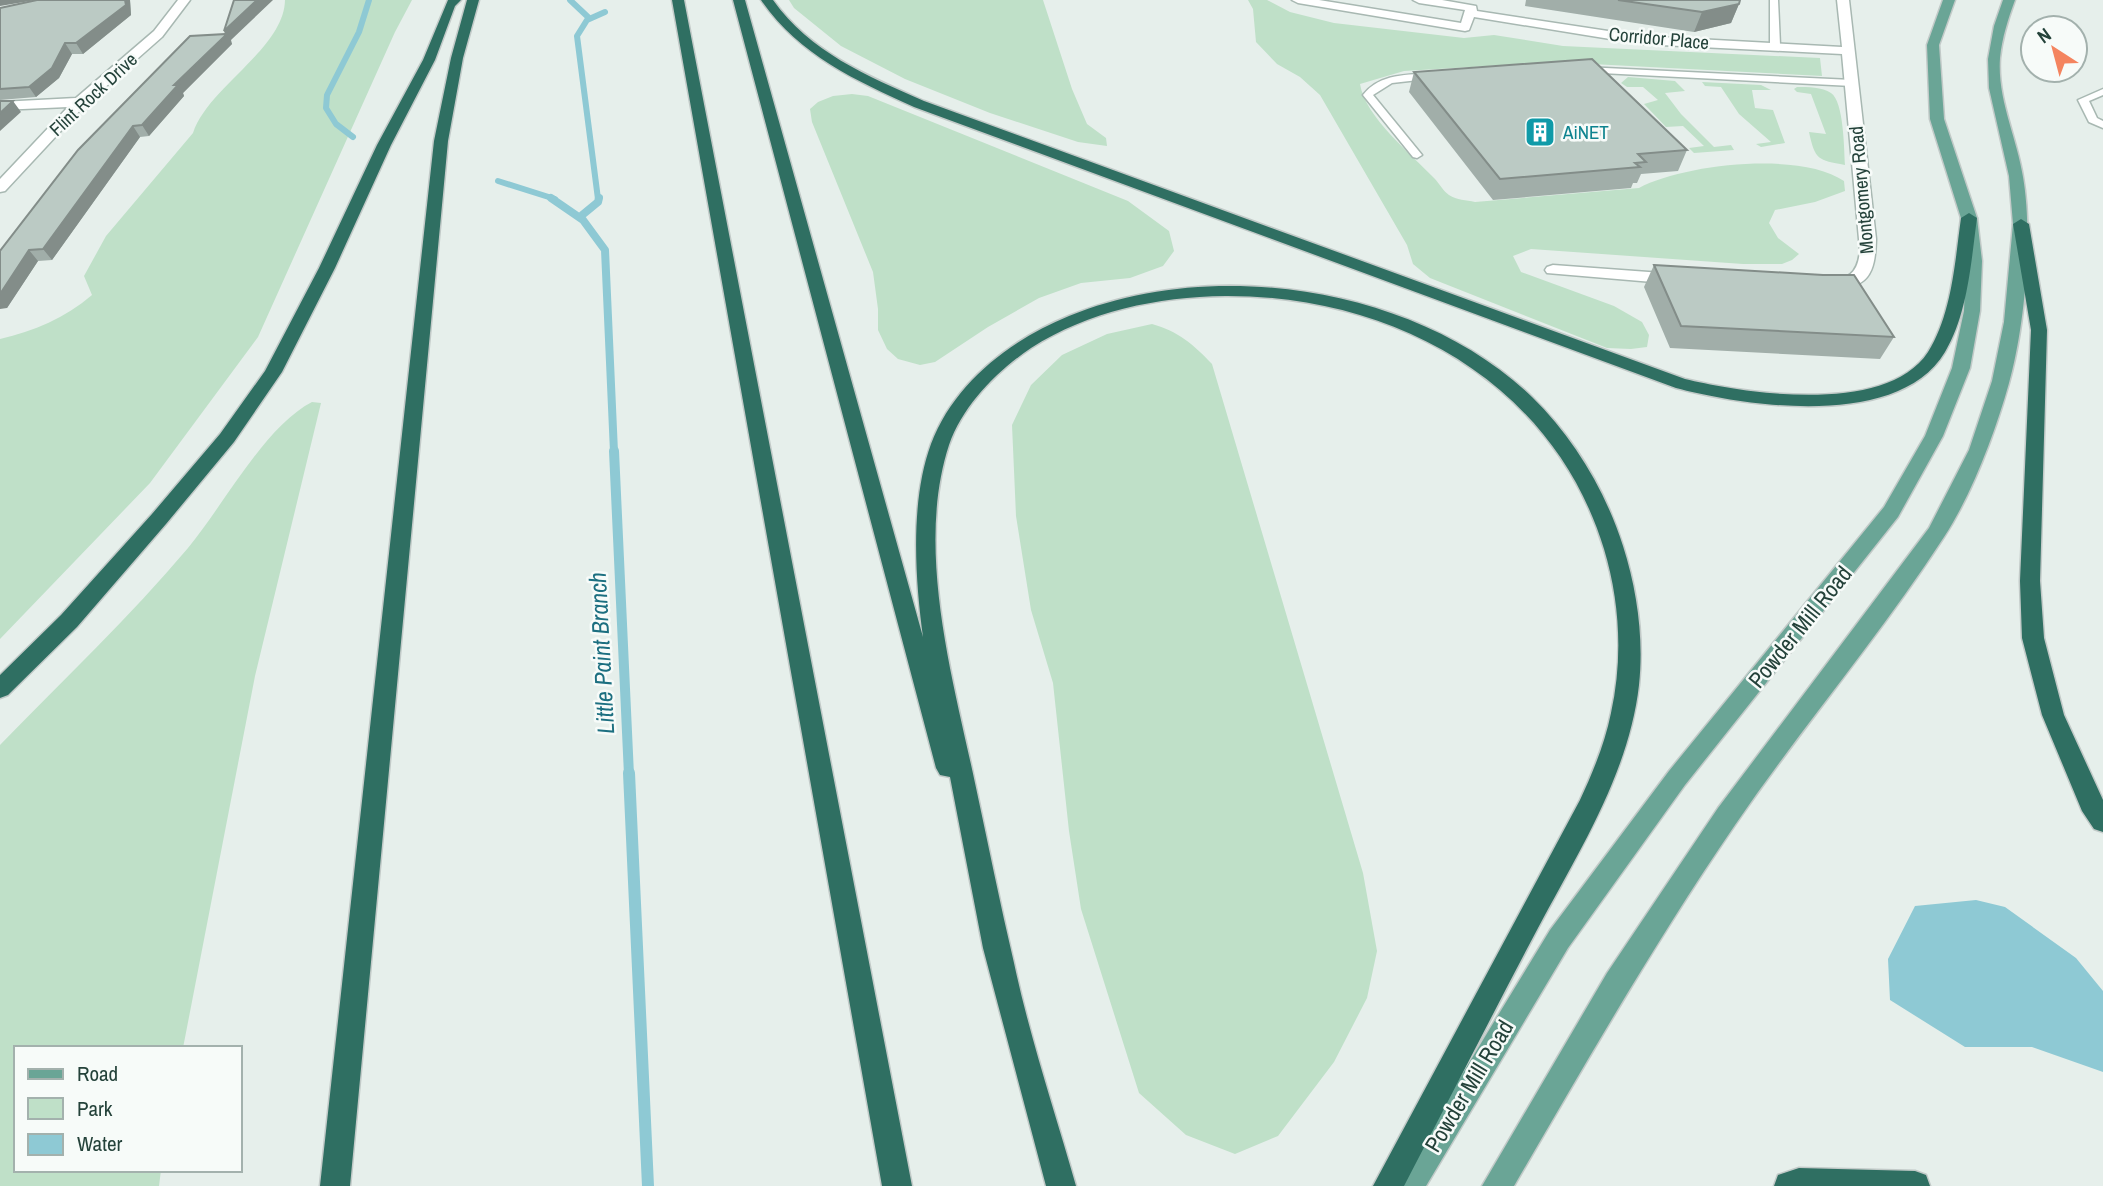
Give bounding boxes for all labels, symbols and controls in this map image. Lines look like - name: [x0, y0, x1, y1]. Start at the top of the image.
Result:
- north arrow: [2019, 14, 2089, 84]
- street label: Corridor Place: [1608, 21, 1710, 55]
- text: N: [2032, 21, 2056, 49]
- street label: Flint Rock Drive: [43, 46, 143, 142]
- building icon: AiNET: [1523, 115, 1557, 149]
- place label: AiNET: [1562, 119, 1609, 145]
- street label: Montgomery Road: [1842, 125, 1880, 255]
- street label: Powder Mill Road: [1741, 559, 1858, 694]
- water label: Little Paint Branch: [581, 571, 621, 735]
- street label: Powder Mill Road: [1417, 1014, 1520, 1158]
- legend: [14, 1046, 242, 1172]
- text: Road: [77, 1059, 118, 1088]
- text: Park: [77, 1094, 113, 1123]
- text: Water: [77, 1129, 123, 1158]

